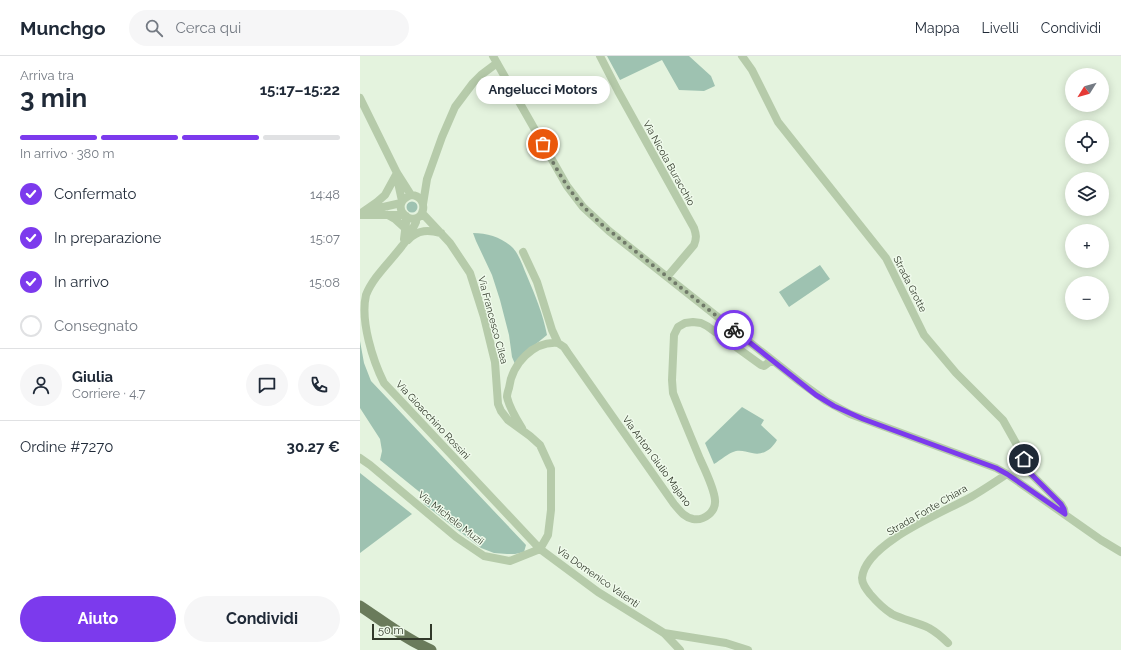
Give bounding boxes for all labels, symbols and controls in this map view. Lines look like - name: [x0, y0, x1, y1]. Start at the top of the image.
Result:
- search box: [129, 10, 409, 46]
- text: Munchgo: [20, 17, 105, 39]
- icon: search: [143, 17, 165, 39]
- text: Cerca qui: [175, 19, 241, 37]
- text: Mappa: [915, 20, 960, 36]
- text: Livelli: [982, 20, 1019, 36]
- text: Condividi: [1041, 20, 1101, 36]
- text: Arriva tra: [20, 68, 74, 83]
- north arrow: [1065, 68, 1109, 112]
- map controls: [1065, 68, 1109, 320]
- callout: Angelucci Motors: [476, 76, 610, 104]
- text: 15:17–15:22: [260, 81, 340, 99]
- text: Angelucci Motors: [489, 82, 597, 97]
- text: 3 min: [20, 83, 87, 113]
- street label: Via Nicola Buracchio: [641, 119, 697, 207]
- button: locate: [1065, 120, 1109, 164]
- pin: [526, 127, 560, 161]
- icon: bag: [532, 133, 554, 155]
- text: In arrivo · 380 m: [20, 146, 115, 161]
- button: layers: [1065, 172, 1109, 216]
- icon: check: [20, 183, 42, 205]
- text: Confermato: [54, 185, 136, 203]
- text: 14:48: [310, 187, 340, 202]
- button: +: [1065, 224, 1109, 268]
- icon: check: [20, 227, 42, 249]
- text: In preparazione: [54, 229, 161, 247]
- text: 15:07: [310, 231, 340, 246]
- street label: Strada Grotte: [891, 254, 929, 314]
- icon: check: [20, 271, 42, 293]
- text: In arrivo: [54, 273, 109, 291]
- text: 15:08: [309, 275, 340, 290]
- street label: Via Francesco Cilea: [476, 275, 510, 365]
- button: −: [1065, 276, 1109, 320]
- courier: [714, 310, 754, 350]
- text: Consegnato: [54, 317, 138, 335]
- icon: bike: [723, 319, 745, 341]
- button: person: [20, 364, 62, 406]
- button: chat: [246, 364, 288, 406]
- button: phone: [298, 364, 340, 406]
- text: Giulia: [72, 368, 113, 386]
- street label: Via Gioacchino Rossini: [394, 379, 472, 461]
- text: Corriere · 4.7: [72, 386, 146, 401]
- street label: Via Anton Giulio Majano: [620, 414, 694, 508]
- text: Ordine #7270: [20, 438, 113, 456]
- text: 30.27 €: [287, 438, 340, 456]
- pin: [1007, 442, 1041, 476]
- icon: home: [1013, 448, 1035, 470]
- street label: Strada Fonte Chiara: [885, 483, 969, 537]
- street label: Via Michele Muzii: [416, 489, 486, 547]
- street label: Via Domenico Valenti: [555, 544, 641, 610]
- button: Aiuto: [20, 596, 176, 642]
- button: Condividi: [184, 596, 340, 642]
- scale bar: [372, 622, 432, 641]
- text: 50 m: [378, 624, 404, 637]

